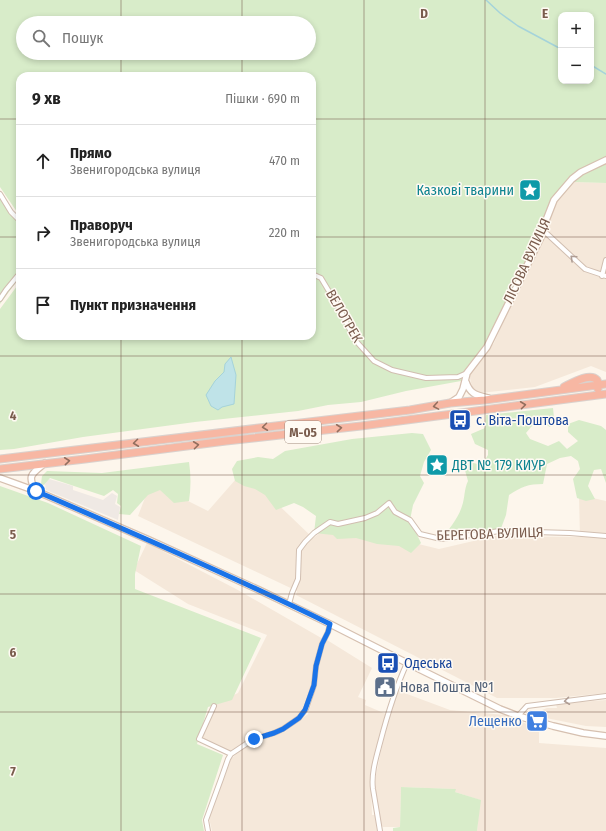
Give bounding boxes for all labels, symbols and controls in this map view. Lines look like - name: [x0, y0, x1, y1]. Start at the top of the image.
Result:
- text: D: [420, 6, 428, 21]
- text: E: [542, 6, 548, 21]
- map controls: [558, 12, 594, 84]
- button: +: [558, 12, 594, 48]
- search box: [16, 16, 316, 60]
- icon: search: [30, 27, 52, 49]
- text: Пошук: [62, 29, 103, 47]
- button: −: [558, 48, 594, 84]
- text: 9 хв: [32, 88, 61, 109]
- text: Пішки · 690 m: [225, 91, 300, 106]
- text: Прямо: [70, 144, 112, 162]
- icon: ahead: [32, 150, 54, 172]
- text: 470 m: [269, 153, 300, 168]
- text: Звенигородська вулиця: [70, 162, 201, 177]
- place icon: Казкові тварини: [517, 177, 543, 203]
- place label: Казкові тварини: [416, 182, 514, 199]
- text: Праворуч: [70, 216, 133, 234]
- street label: ЛІСОВА ВУЛИЦЯ: [500, 216, 554, 306]
- icon: right: [32, 222, 54, 244]
- text: 220 m: [269, 225, 300, 240]
- text: Звенигородська вулиця: [70, 234, 201, 249]
- one-way arrow: [570, 255, 578, 263]
- street label: ВЕЛОТРЕК: [322, 286, 366, 346]
- icon: arrive: [32, 294, 54, 316]
- text: Пункт призначення: [70, 296, 196, 314]
- one-way arrow: [432, 401, 439, 410]
- one-way arrow: [520, 401, 526, 410]
- bus stop icon: с. Віта-Поштова: [447, 407, 473, 433]
- text: 4: [10, 408, 17, 423]
- place label: с. Віта-Поштова: [476, 412, 569, 429]
- road number: М-05: [285, 421, 321, 443]
- one-way arrow: [262, 422, 268, 431]
- one-way arrow: [336, 424, 342, 433]
- one-way arrow: [133, 438, 139, 447]
- one-way arrow: [192, 441, 199, 450]
- place icon: ДВТ № 179 КИУР: [424, 452, 450, 478]
- one-way arrow: [64, 457, 70, 466]
- place label: ДВТ № 179 КИУР: [451, 457, 545, 474]
- route start: [27, 482, 45, 500]
- street label: БЕРЕГОВА ВУЛИЦЯ: [436, 524, 544, 544]
- text: 5: [10, 527, 16, 542]
- text: 6: [10, 645, 17, 660]
- bus stop icon: Одеська: [375, 650, 401, 676]
- place label: Одеська: [404, 655, 452, 672]
- public building icon: Нова Пошта №1: [372, 674, 398, 700]
- place label: Нова Пошта №1: [400, 679, 494, 696]
- one-way arrow: [564, 696, 570, 705]
- supermarket icon: Лещенко: [524, 708, 550, 734]
- place label: Лещенко: [469, 713, 522, 730]
- route end: [245, 730, 263, 748]
- text: 7: [10, 764, 16, 779]

